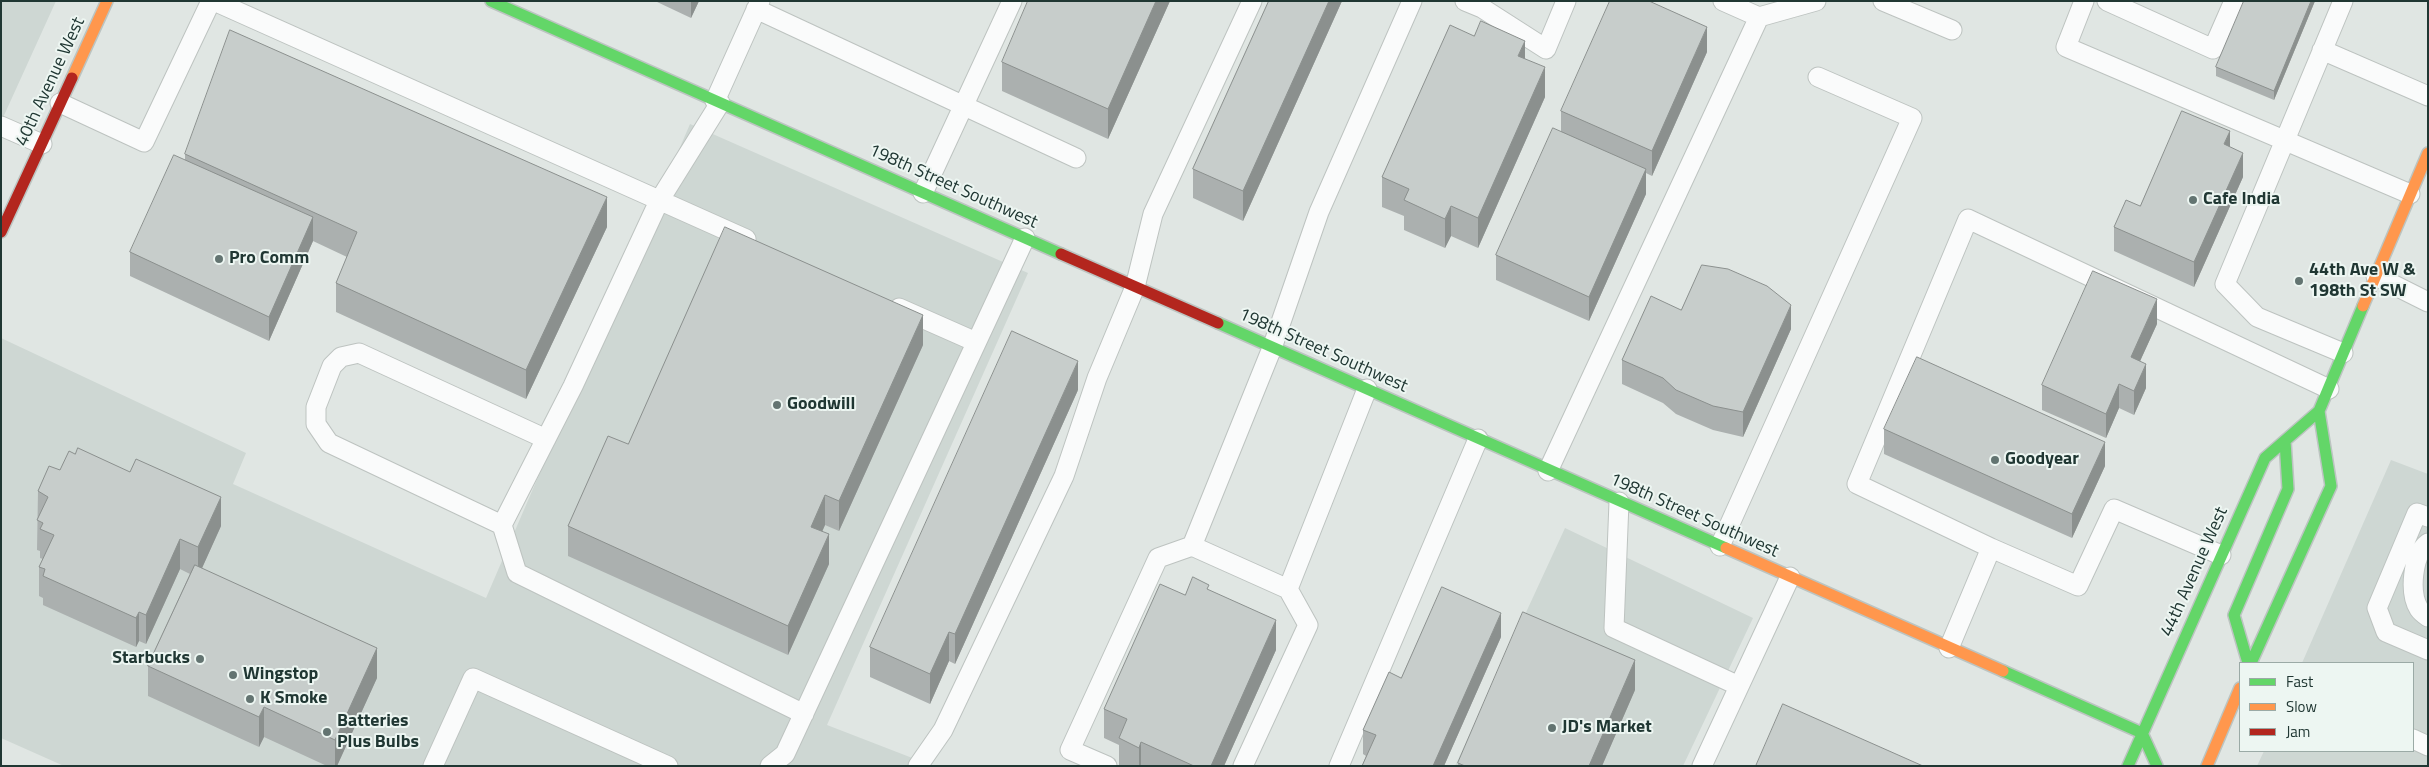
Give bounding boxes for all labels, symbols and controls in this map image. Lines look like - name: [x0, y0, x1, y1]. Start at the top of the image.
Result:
- street label: 40th Avenue West: [12, 14, 90, 150]
- street label: 198th Street Southwest: [865, 140, 1041, 234]
- place label: Cafe India: [2203, 189, 2280, 211]
- marker: Cafe India: [2187, 194, 2199, 206]
- place label: Pro Comm: [229, 248, 309, 270]
- marker: Pro Comm: [213, 253, 225, 265]
- place label: 44th Ave W & 198th St SW: [2309, 260, 2416, 302]
- marker: 44th Ave W & 198th St SW: [2293, 275, 2305, 287]
- street label: 198th Street Southwest: [1235, 304, 1411, 398]
- place label: Goodwill: [787, 394, 855, 416]
- marker: Goodwill: [771, 399, 783, 411]
- place label: Goodyear: [2005, 449, 2079, 471]
- marker: Goodyear: [1989, 454, 2001, 466]
- street label: 198th Street Southwest: [1606, 469, 1782, 563]
- street label: 44th Avenue West: [2157, 504, 2233, 640]
- place label: Starbucks: [112, 648, 190, 670]
- marker: Starbucks: [194, 653, 206, 665]
- legend: [2239, 662, 2414, 752]
- place label: Wingstop: [243, 664, 318, 686]
- marker: Wingstop: [227, 669, 239, 681]
- text: Fast: [2286, 670, 2313, 693]
- place label: K Smoke: [260, 688, 327, 710]
- marker: K Smoke: [244, 693, 256, 705]
- text: Slow: [2286, 695, 2317, 718]
- place label: Batteries Plus Bulbs: [337, 711, 419, 754]
- place label: JD's Market: [1562, 717, 1652, 739]
- text: Jam: [2286, 720, 2310, 743]
- marker: JD's Market: [1546, 722, 1558, 734]
- marker: Batteries Plus Bulbs: [321, 726, 333, 738]

